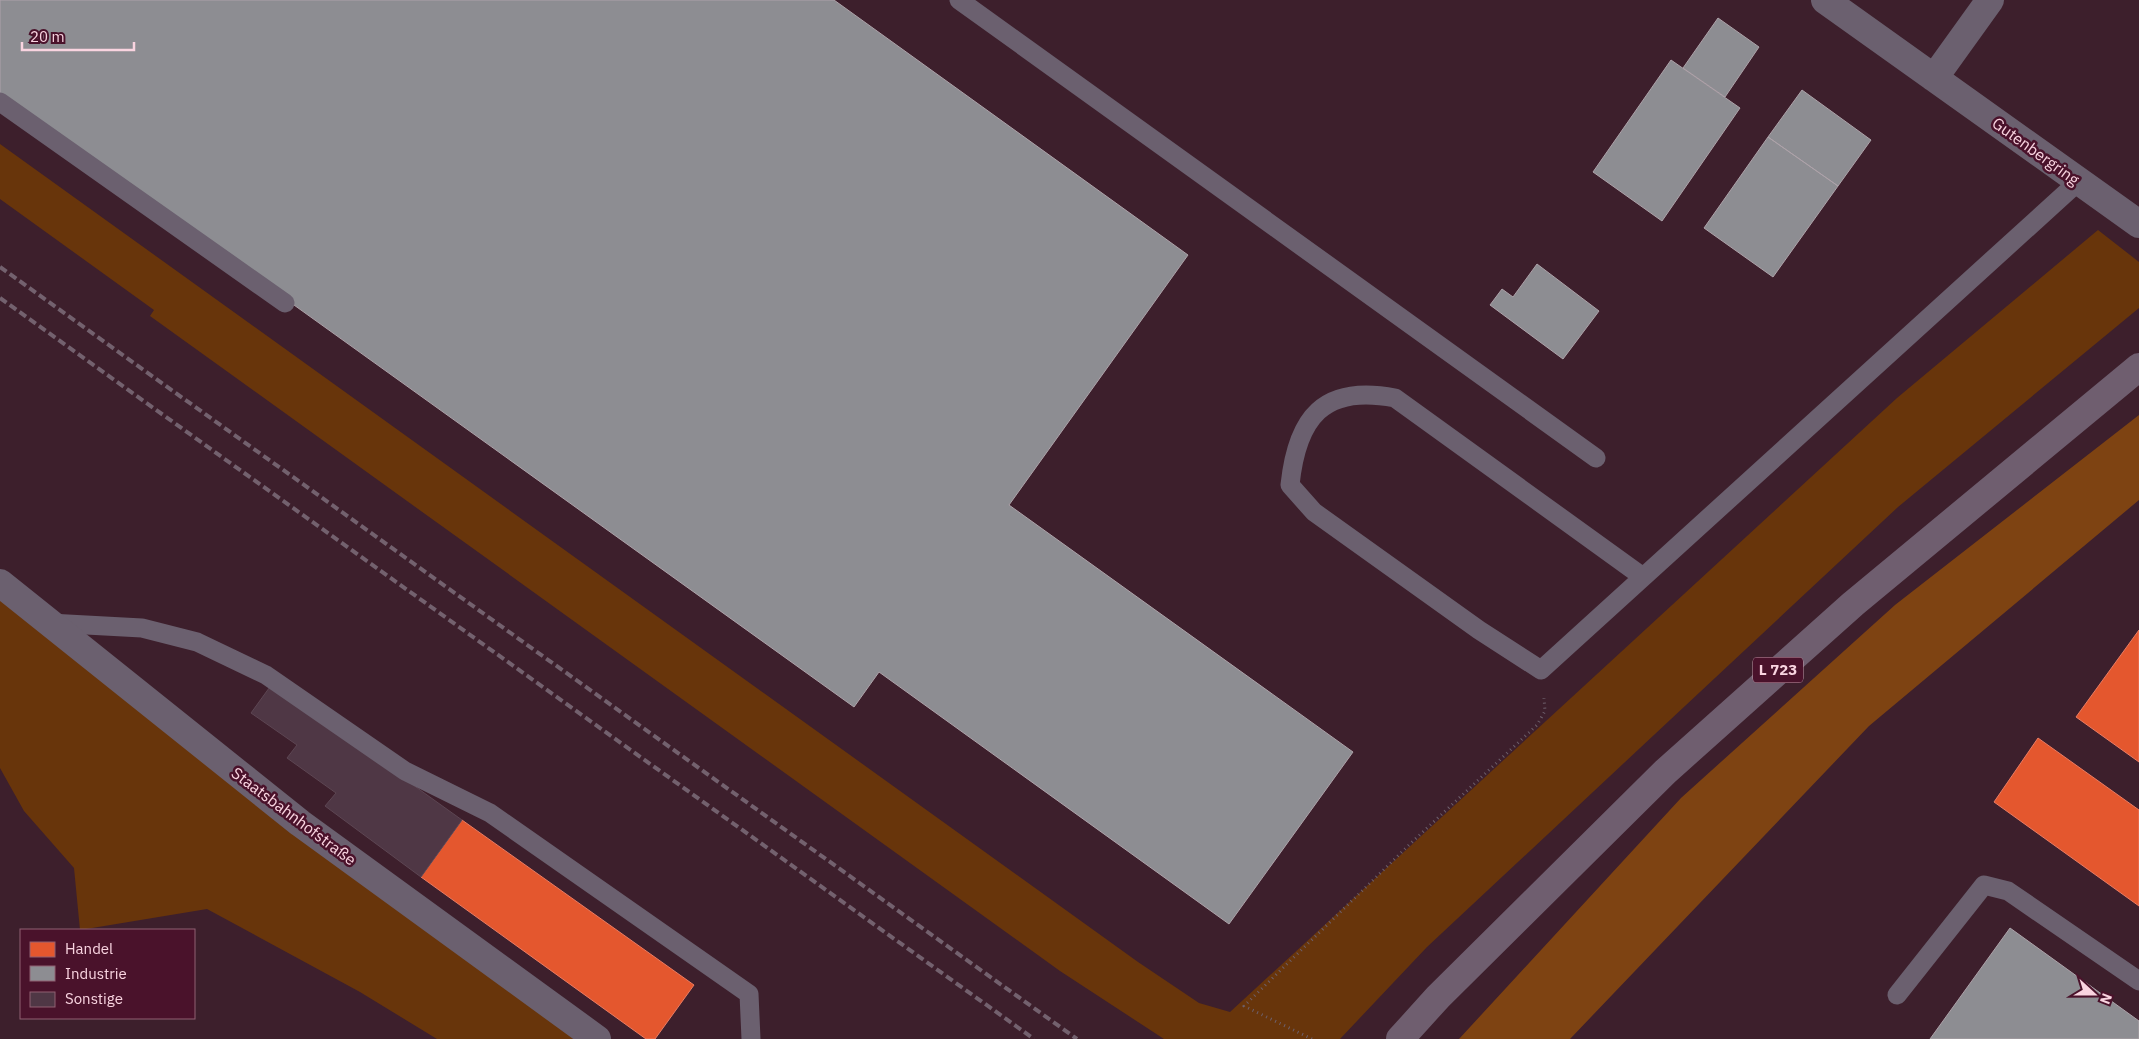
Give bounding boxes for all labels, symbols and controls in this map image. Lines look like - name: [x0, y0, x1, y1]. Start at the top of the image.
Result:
- scale bar: [22, 20, 135, 52]
- text: 20 m: [30, 27, 65, 46]
- street label: Gutenbergring: [1988, 113, 2084, 190]
- road number: L 723: [1753, 658, 1803, 682]
- street label: Staatsbahnhofstraße: [228, 763, 361, 870]
- legend: [20, 929, 195, 1019]
- text: Handel: [65, 939, 113, 958]
- text: Industrie: [65, 964, 127, 983]
- north arrow: [2069, 969, 2119, 1019]
- text: Sonstige: [65, 989, 123, 1008]
- text: N: [2096, 991, 2116, 1007]

